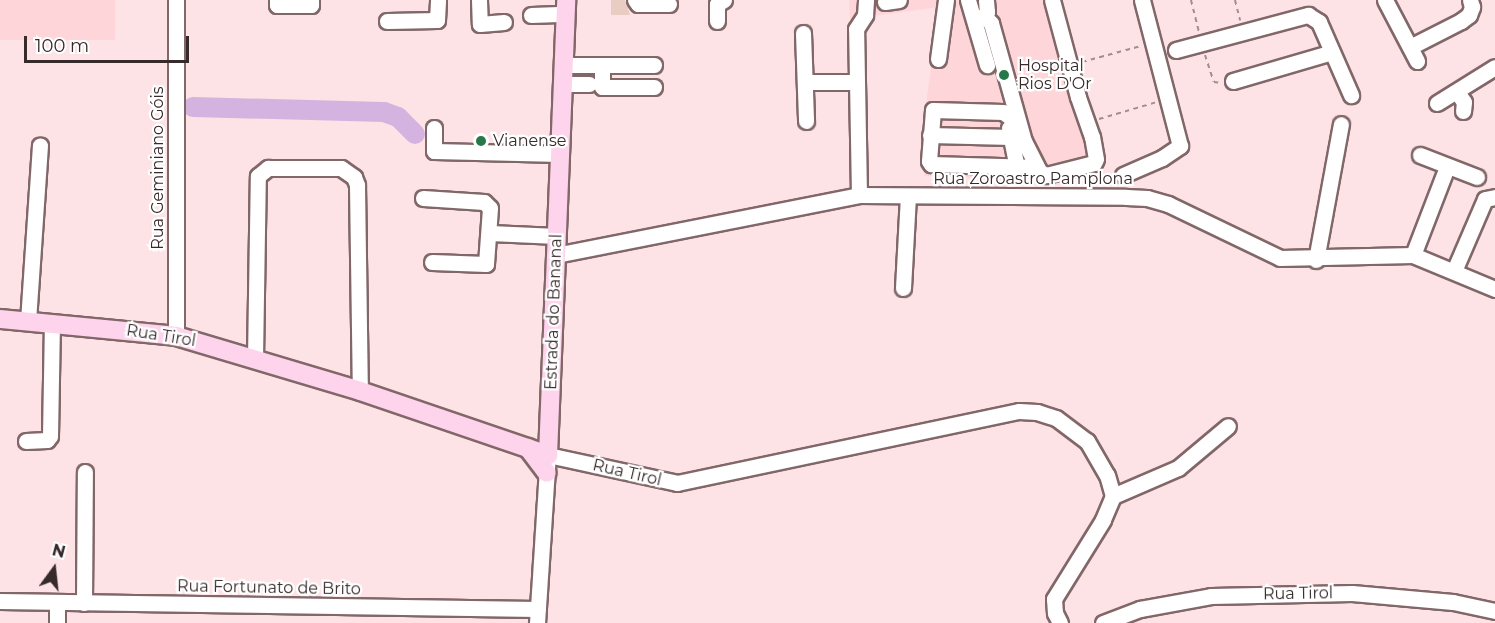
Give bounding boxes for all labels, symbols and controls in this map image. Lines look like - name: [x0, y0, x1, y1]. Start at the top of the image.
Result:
- scale bar: [27, 24, 192, 62]
- text: 100 m: [35, 35, 89, 57]
- place label: Hospital Rios D'Or: [1018, 56, 1092, 94]
- marker: Hospital Rios D'Or: [995, 66, 1013, 84]
- street label: Rua Geminiano Góis: [148, 86, 168, 250]
- place label: Vianense: [493, 131, 566, 151]
- marker: Vianense: [474, 134, 488, 148]
- street label: Rua Zoroastro Pamplona: [933, 169, 1133, 189]
- street label: Estrada do Bananal: [542, 234, 566, 390]
- street label: Rua Tirol: [125, 321, 197, 351]
- street label: Rua Tirol: [591, 456, 663, 490]
- north arrow: [24, 539, 84, 599]
- text: N: [50, 540, 67, 562]
- street label: Rua Fortunato de Brito: [177, 577, 361, 599]
- street label: Rua Tirol: [1263, 584, 1333, 604]

